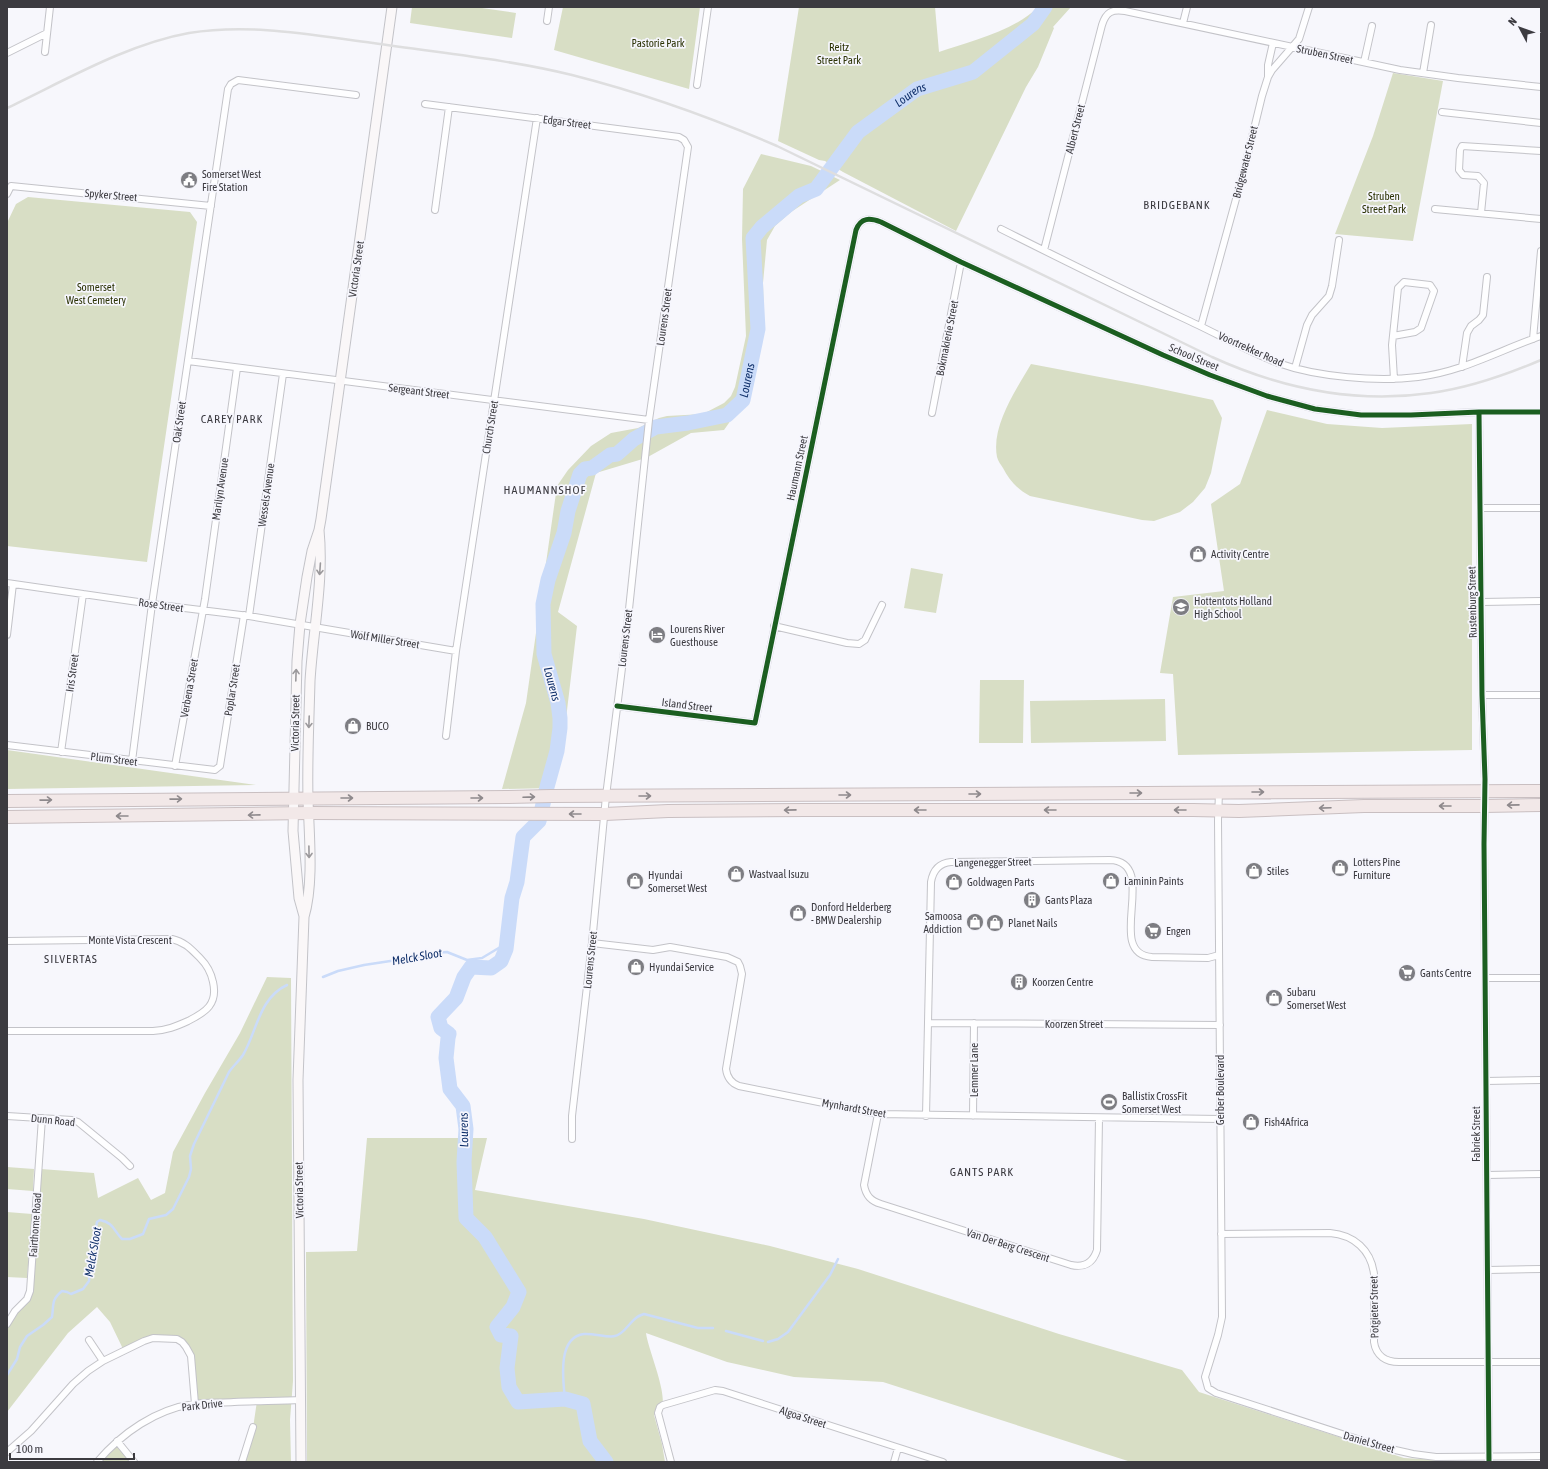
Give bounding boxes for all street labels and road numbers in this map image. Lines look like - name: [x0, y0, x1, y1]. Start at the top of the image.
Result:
- street label: Struben Street: [1296, 42, 1354, 66]
- street label: Albert Street: [1063, 103, 1087, 155]
- street label: Edgar Street: [542, 113, 592, 131]
- street label: Bridgewater Street: [1230, 125, 1260, 199]
- street label: Spyker Street: [84, 187, 138, 203]
- street label: Victoria Street: [346, 240, 366, 298]
- street label: Lourens Street: [654, 288, 674, 346]
- street label: Bokmakierie Street: [934, 299, 960, 377]
- street label: Voortrekker Road: [1217, 329, 1285, 369]
- street label: School Street: [1167, 341, 1221, 373]
- street label: Sergeant Street: [388, 381, 450, 401]
- street label: Church Street: [480, 399, 500, 455]
- street label: Oak Street: [170, 400, 188, 444]
- street label: Haumann Street: [784, 434, 810, 502]
- street label: Marilyn Avenue: [210, 457, 230, 521]
- street label: Wessels Avenue: [256, 462, 276, 528]
- street label: Rustenburg Street: [1465, 566, 1479, 638]
- street label: Rose Street: [138, 596, 184, 614]
- street label: Lourens Street: [616, 609, 634, 667]
- street label: Wolf Miller Street: [350, 628, 420, 650]
- street label: Iris Street: [63, 653, 81, 693]
- street label: Verbena Street: [178, 658, 200, 718]
- street label: Poplar Street: [222, 663, 242, 717]
- street label: Victoria Street: [289, 695, 301, 751]
- street label: Island Street: [661, 696, 713, 714]
- street label: Plum Street: [90, 750, 138, 768]
- street label: Langenegger Street: [954, 855, 1032, 869]
- street label: Lourens Street: [581, 931, 599, 989]
- street label: Monte Vista Crescent: [88, 934, 172, 946]
- street label: Koorzen Street: [1045, 1018, 1103, 1030]
- street label: Lemmer Lane: [968, 1043, 980, 1097]
- street label: Gerber Boulevard: [1214, 1055, 1226, 1125]
- street label: Mynhardt Street: [821, 1096, 887, 1120]
- street label: Fabriek Street: [1470, 1106, 1482, 1162]
- street label: Dunn Road: [30, 1112, 76, 1128]
- street label: Victoria Street: [293, 1162, 305, 1218]
- street label: Fairthorne Road: [27, 1192, 43, 1258]
- street label: Van Der Berg Crescent: [965, 1226, 1051, 1264]
- street label: Potgieter Street: [1367, 1275, 1381, 1339]
- street label: Park Drive: [181, 1397, 223, 1413]
- street label: Algoa Street: [778, 1404, 828, 1430]
- street label: Daniel Street: [1342, 1429, 1396, 1455]

